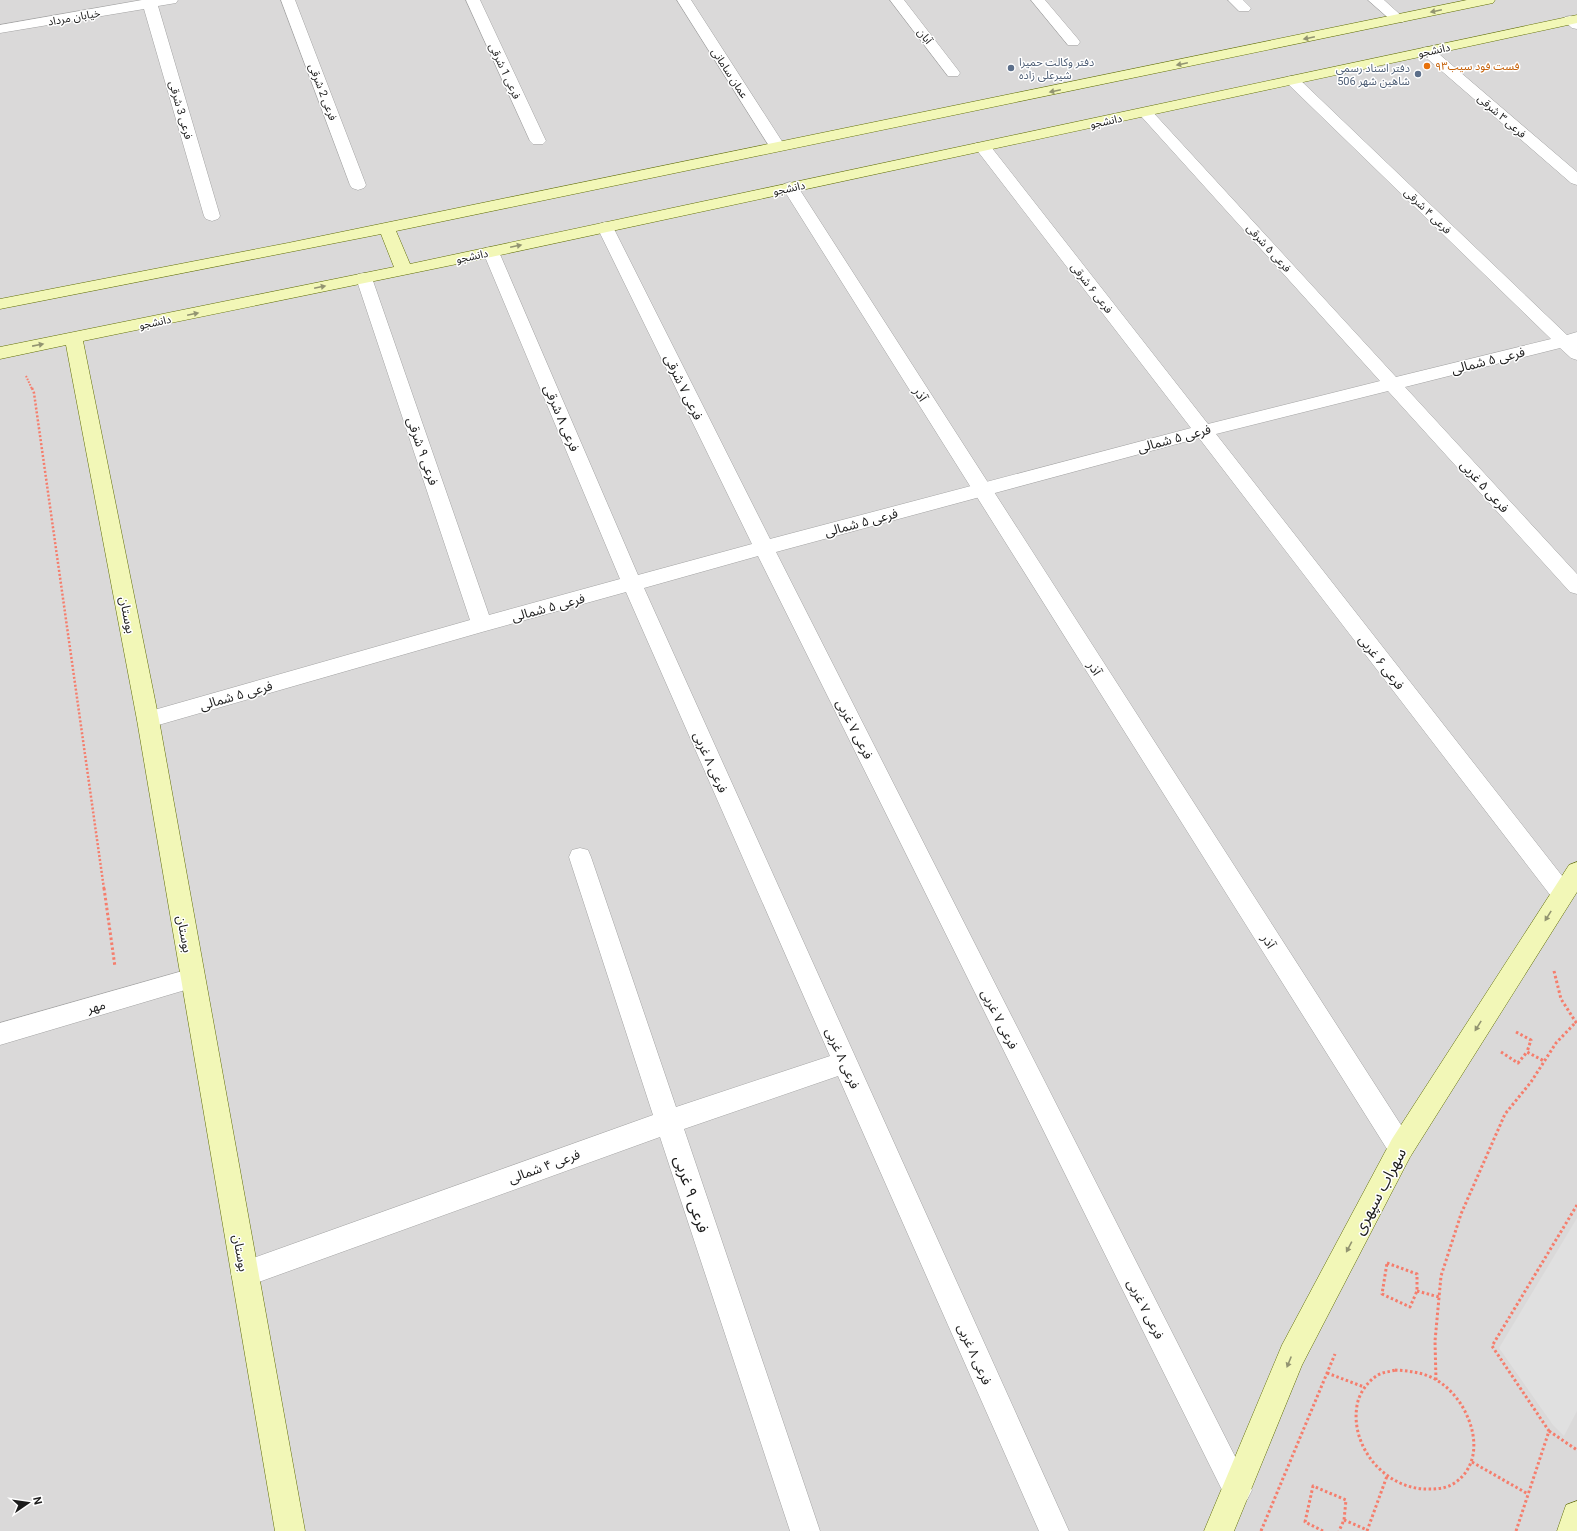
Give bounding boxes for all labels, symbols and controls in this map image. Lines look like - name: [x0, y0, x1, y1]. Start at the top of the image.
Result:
- street label: خیابان مرداد: [47, 6, 102, 29]
- one-way arrow: [1430, 8, 1443, 14]
- street label: آبان: [914, 26, 935, 47]
- one-way arrow: [1303, 35, 1315, 41]
- street label: فرعی 1 شرقی: [486, 41, 523, 101]
- street label: دانشجو: [1417, 41, 1451, 60]
- street label: عمان سامانی: [709, 46, 751, 101]
- place label: دفتر وکالت حمیرا شیرعلی زاده: [1019, 56, 1094, 82]
- place label: فست فود سیب۹۳: [1435, 60, 1520, 73]
- marker: فست فود سیب۹۳: [1422, 61, 1432, 71]
- street label: فرعی 2 شرقی: [306, 62, 339, 123]
- one-way arrow: [1176, 62, 1188, 68]
- place label: دفتر اسناد رسمی 506 شاهین شهر: [1336, 62, 1410, 88]
- marker: دفتر وکالت حمیرا شیرعلی زاده: [1006, 63, 1016, 73]
- marker: دفتر اسناد رسمی 506 شاهین شهر: [1413, 69, 1423, 79]
- street label: فرعی 3 شرقی: [166, 80, 195, 141]
- one-way arrow: [1048, 88, 1061, 94]
- street label: فرعی ۳ شرقی: [1475, 92, 1529, 141]
- street label: دانشجو: [1089, 112, 1123, 131]
- street label: دانشجو: [772, 179, 806, 198]
- street label: فرعی ۴ شرقی: [1402, 186, 1454, 237]
- street label: فرعی ۵ شرقی: [1244, 222, 1294, 275]
- one-way arrow: [510, 243, 522, 249]
- street label: دانشجو: [455, 247, 489, 266]
- street label: فرعی ۶ شرقی: [1068, 261, 1115, 316]
- one-way arrow: [314, 284, 326, 290]
- one-way arrow: [187, 310, 199, 316]
- street label: دانشجو: [138, 313, 172, 332]
- one-way arrow: [32, 342, 44, 348]
- street label: فرعی ۵ شمالی: [1450, 344, 1527, 378]
- street label: فرعی ۷ شرقی: [660, 352, 706, 423]
- street label: فرعی ۸ شرقی: [540, 383, 582, 454]
- street label: آذر: [910, 383, 931, 405]
- street label: فرعی ۹ شرقی: [403, 415, 441, 488]
- street label: فرعی ۵ شمالی: [1136, 421, 1213, 456]
- street label: فرعی ۵ غربی: [1457, 457, 1512, 516]
- street label: فرعی ۵ شمالی: [823, 505, 900, 540]
- street label: فرعی ۵ شمالی: [510, 590, 587, 625]
- street label: بوستان: [116, 595, 138, 635]
- street label: فرعی ۶ غربی: [1355, 632, 1408, 693]
- street label: آذر: [1084, 657, 1105, 679]
- street label: فرعی ۵ شمالی: [198, 678, 275, 714]
- street label: فرعی ۷ غربی: [832, 697, 876, 762]
- street label: فرعی ۸ غربی: [690, 729, 731, 796]
- one-way arrow: [1544, 910, 1551, 922]
- street label: بوستان: [173, 914, 195, 954]
- street label: آذر: [1258, 930, 1279, 952]
- street label: فرعی ۷ غربی: [977, 987, 1021, 1052]
- street label: مهر: [84, 997, 108, 1017]
- one-way arrow: [1474, 1021, 1482, 1031]
- street label: فرعی ۸ غربی: [822, 1025, 863, 1092]
- street label: سهراب سپهری: [1349, 1145, 1411, 1238]
- street label: فرعی ۴ شمالی: [506, 1147, 583, 1187]
- street label: فرعی ۹ غربی: [670, 1153, 713, 1235]
- street label: بوستان: [229, 1233, 251, 1273]
- one-way arrow: [1346, 1241, 1352, 1253]
- street label: فرعی ۷ غربی: [1123, 1277, 1167, 1342]
- street label: فرعی ۸ غربی: [954, 1321, 995, 1388]
- one-way arrow: [1286, 1357, 1292, 1368]
- north arrow: [8, 1483, 48, 1523]
- text: N: [30, 1496, 45, 1506]

